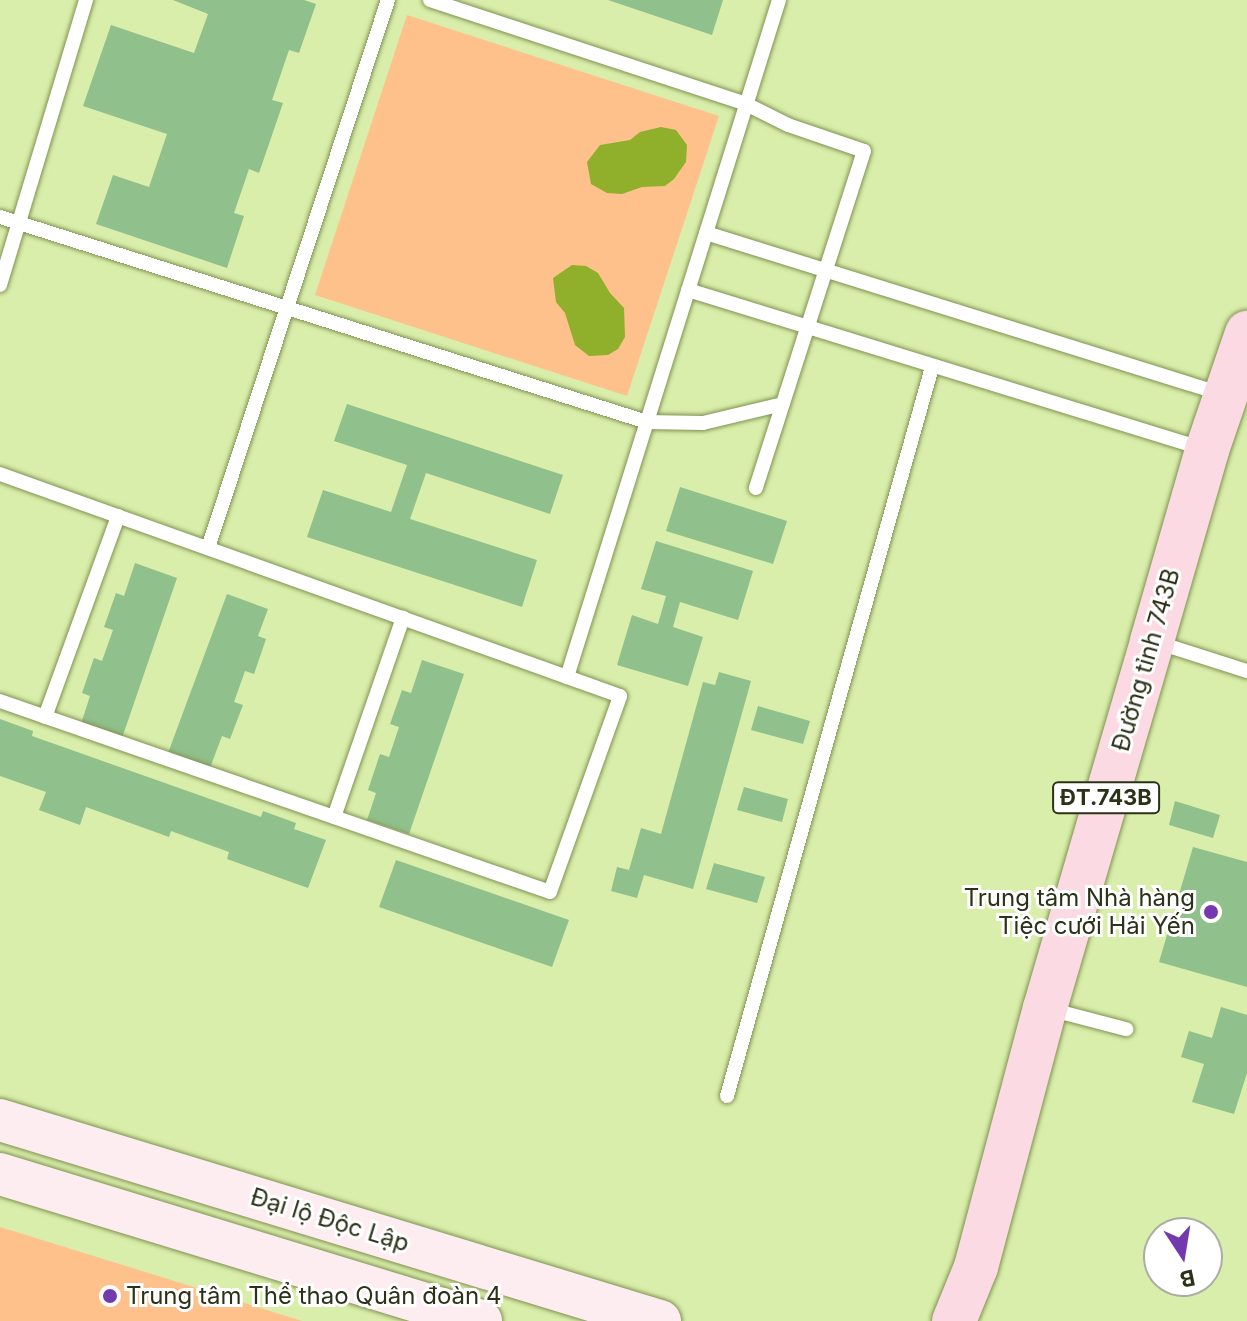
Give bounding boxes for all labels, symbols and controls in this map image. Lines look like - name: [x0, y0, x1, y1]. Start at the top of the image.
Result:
- street label: Đường tỉnh 743B: [1106, 566, 1186, 754]
- road number: ĐT.743B: [1052, 780, 1160, 816]
- place label: Trung tâm Nhà hàng Tiệc cưới Hải Yến: [964, 884, 1195, 940]
- marker: Trung tâm Nhà hàng Tiệc cưới Hải Yến: [1202, 903, 1220, 921]
- street label: Đại lộ Độc Lập: [247, 1182, 413, 1258]
- north arrow: [1143, 1217, 1223, 1297]
- text: B: [1178, 1264, 1197, 1293]
- place label: Trung tâm Thể thao Quân đoàn 4: [126, 1282, 501, 1310]
- marker: Trung tâm Thể thao Quân đoàn 4: [101, 1287, 119, 1305]

